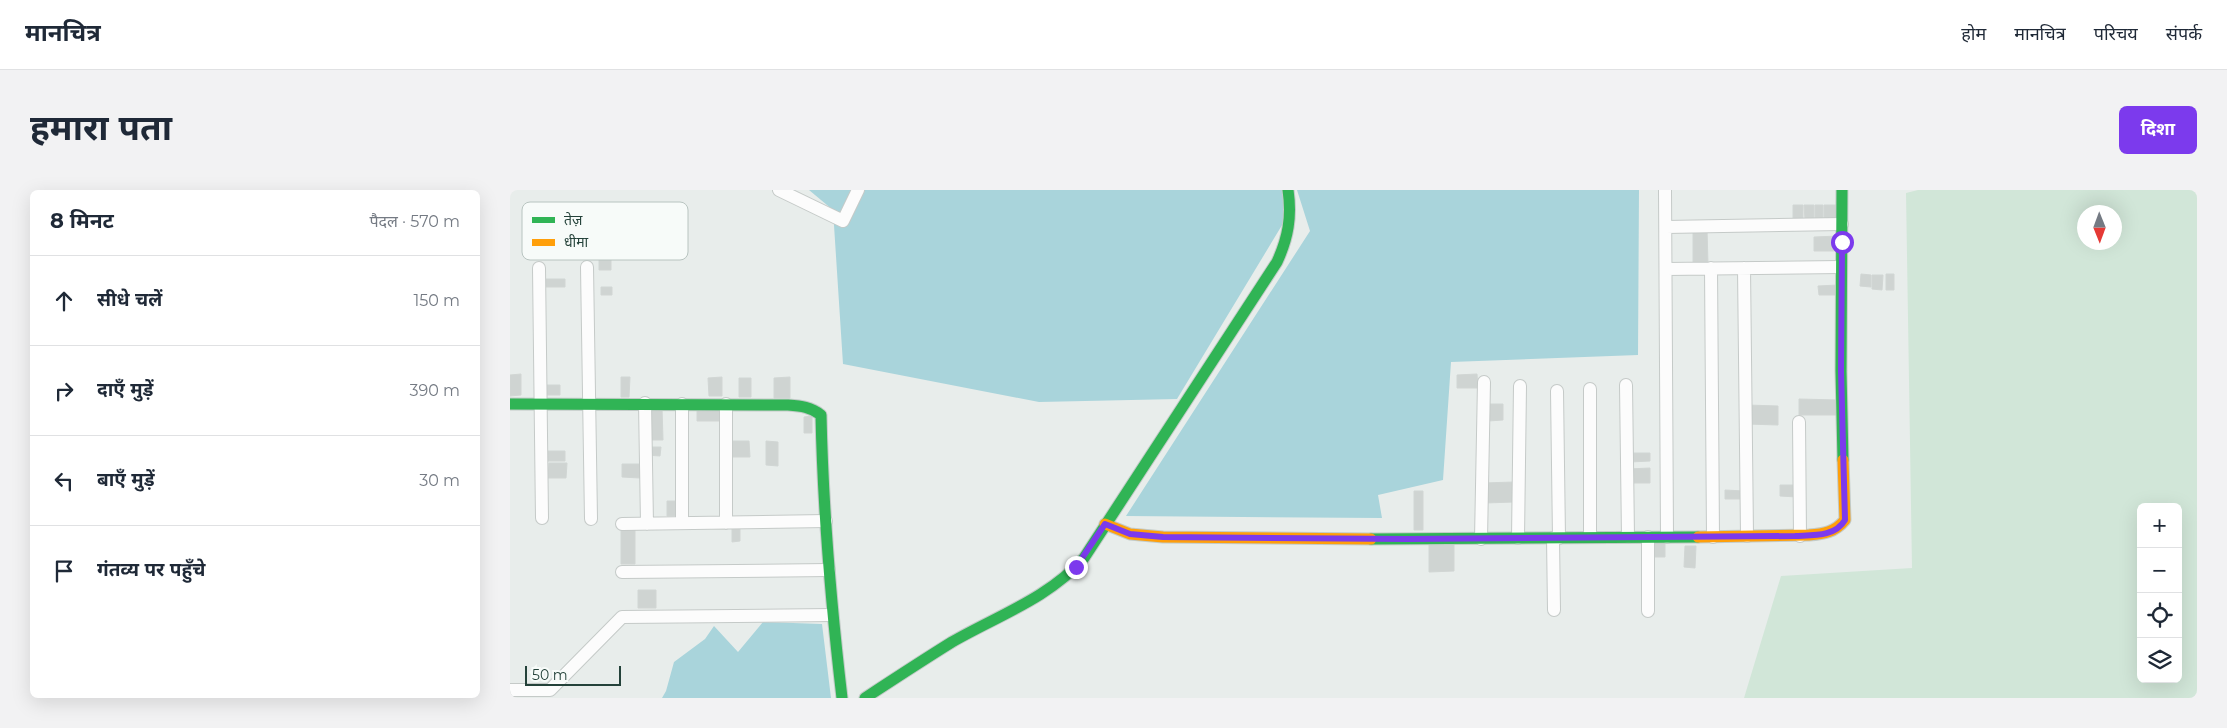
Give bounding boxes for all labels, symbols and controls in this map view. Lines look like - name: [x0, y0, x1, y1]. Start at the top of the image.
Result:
- text: मानचित्र: [25, 18, 101, 47]
- text: होम: [1961, 23, 1986, 45]
- text: मानचित्र: [2014, 23, 2066, 45]
- text: परिचय: [2094, 23, 2138, 45]
- text: संपर्क: [2166, 23, 2202, 45]
- text: हमारा पता: [30, 106, 172, 149]
- button: दिशा: [2119, 106, 2197, 154]
- legend: [522, 202, 688, 260]
- north arrow: [2077, 205, 2122, 250]
- text: 8 मिनट: [50, 208, 114, 233]
- text: तेज़: [564, 211, 583, 229]
- text: पैदल · 570 m: [369, 212, 460, 231]
- route start: [1831, 231, 1854, 254]
- text: धीमा: [564, 233, 589, 251]
- icon: ahead: [50, 287, 78, 315]
- text: सीधे चलें: [97, 288, 162, 311]
- text: 150 m: [413, 291, 460, 310]
- icon: right: [50, 377, 78, 405]
- text: दाएँ मुड़ें: [97, 378, 153, 401]
- text: 390 m: [409, 381, 460, 400]
- icon: left: [50, 467, 78, 495]
- text: बाएँ मुड़ें: [97, 468, 154, 491]
- text: 30 m: [419, 471, 460, 490]
- map controls: [2137, 503, 2182, 683]
- button: +: [2137, 503, 2182, 548]
- button: −: [2137, 548, 2182, 593]
- route end: [1065, 556, 1088, 579]
- icon: arrive: [50, 557, 78, 585]
- text: गंतव्य पर पहुँचे: [97, 558, 205, 581]
- button: locate: [2137, 593, 2182, 638]
- button: layers: [2137, 638, 2182, 683]
- scale bar: [525, 663, 621, 686]
- text: 50 m: [532, 666, 568, 684]

